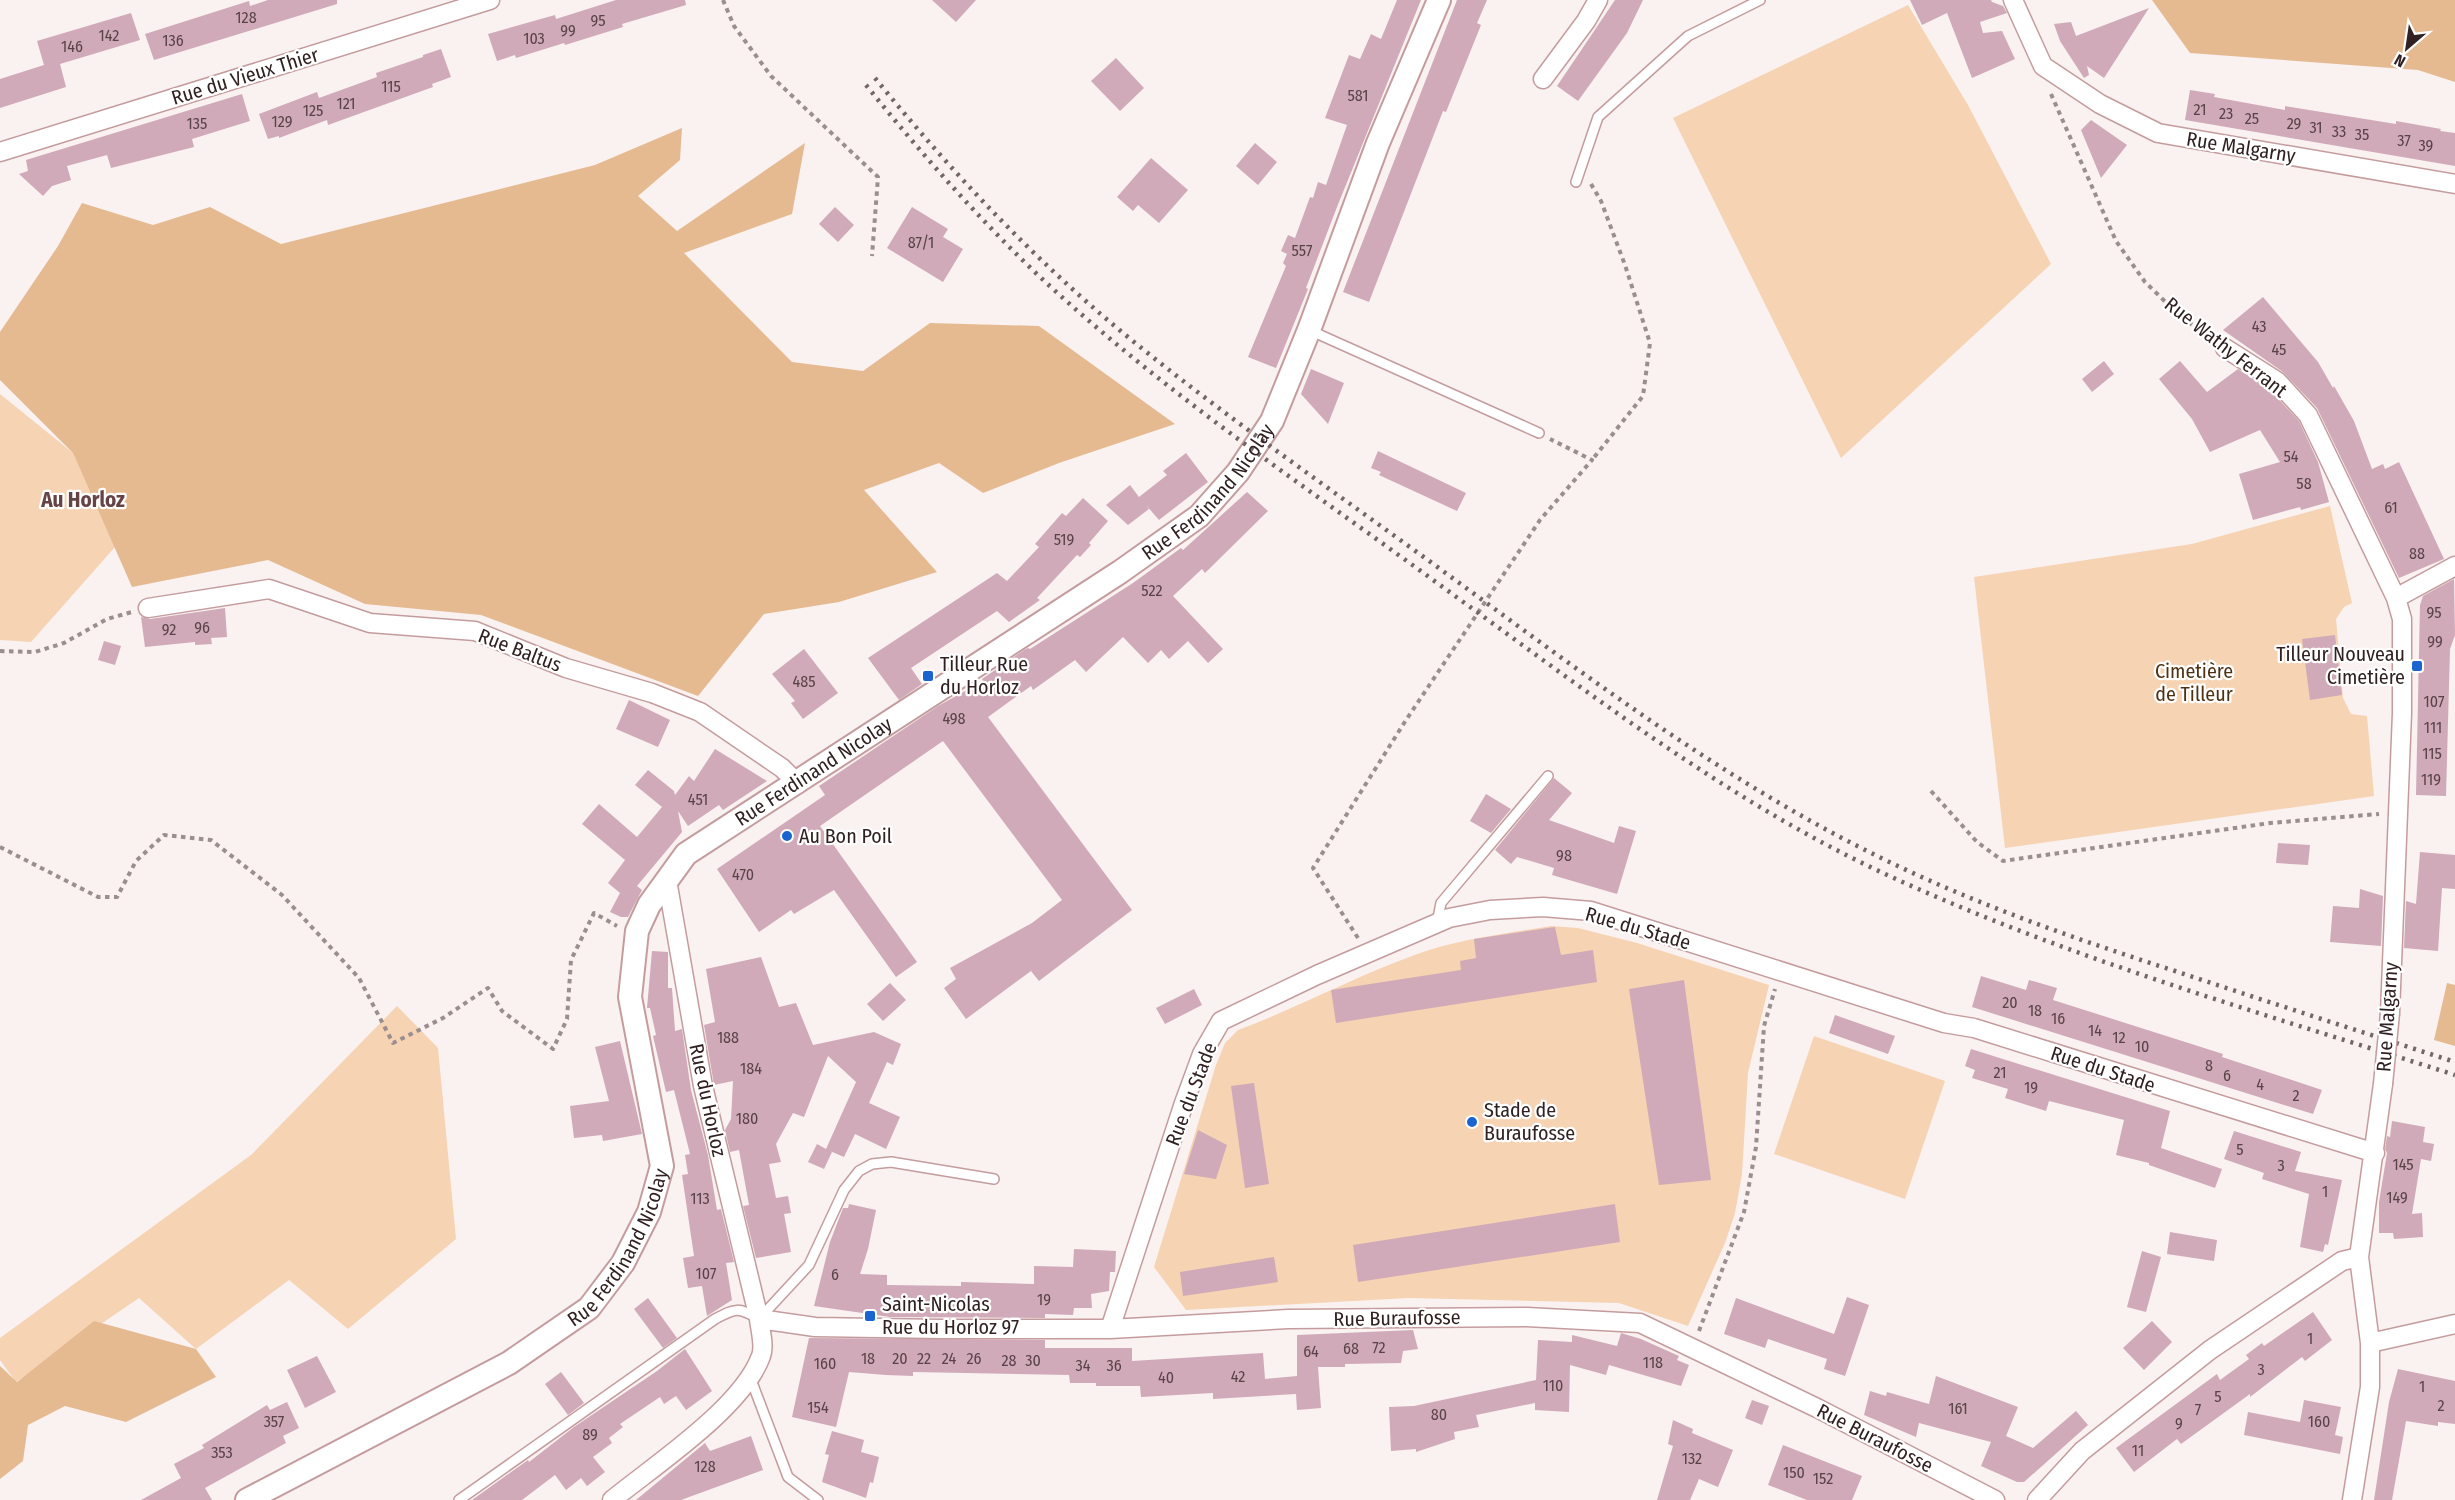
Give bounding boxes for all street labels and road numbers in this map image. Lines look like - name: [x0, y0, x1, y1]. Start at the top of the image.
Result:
- street label: Rue du Vieux Thier: [169, 42, 321, 110]
- street label: Rue Malgarny: [2185, 127, 2297, 167]
- street label: Rue Wathy Ferrant: [2160, 292, 2292, 403]
- street label: Rue Ferdinand Nicolay: [1137, 419, 1279, 565]
- street label: Rue Baltus: [475, 623, 565, 677]
- street label: Rue Ferdinand Nicolay: [730, 712, 896, 831]
- street label: Rue du Stade: [1583, 902, 1693, 954]
- street label: Rue Malgarny: [2371, 961, 2403, 1073]
- street label: Rue du Stade: [1160, 1039, 1222, 1149]
- street label: Rue du Horloz: [684, 1041, 732, 1159]
- street label: Rue du Stade: [2048, 1041, 2158, 1097]
- street label: Rue Ferdinand Nicolay: [563, 1166, 673, 1331]
- street label: Rue Buraufosse: [1333, 1305, 1461, 1331]
- street label: Rue Buraufosse: [1813, 1398, 1937, 1478]

